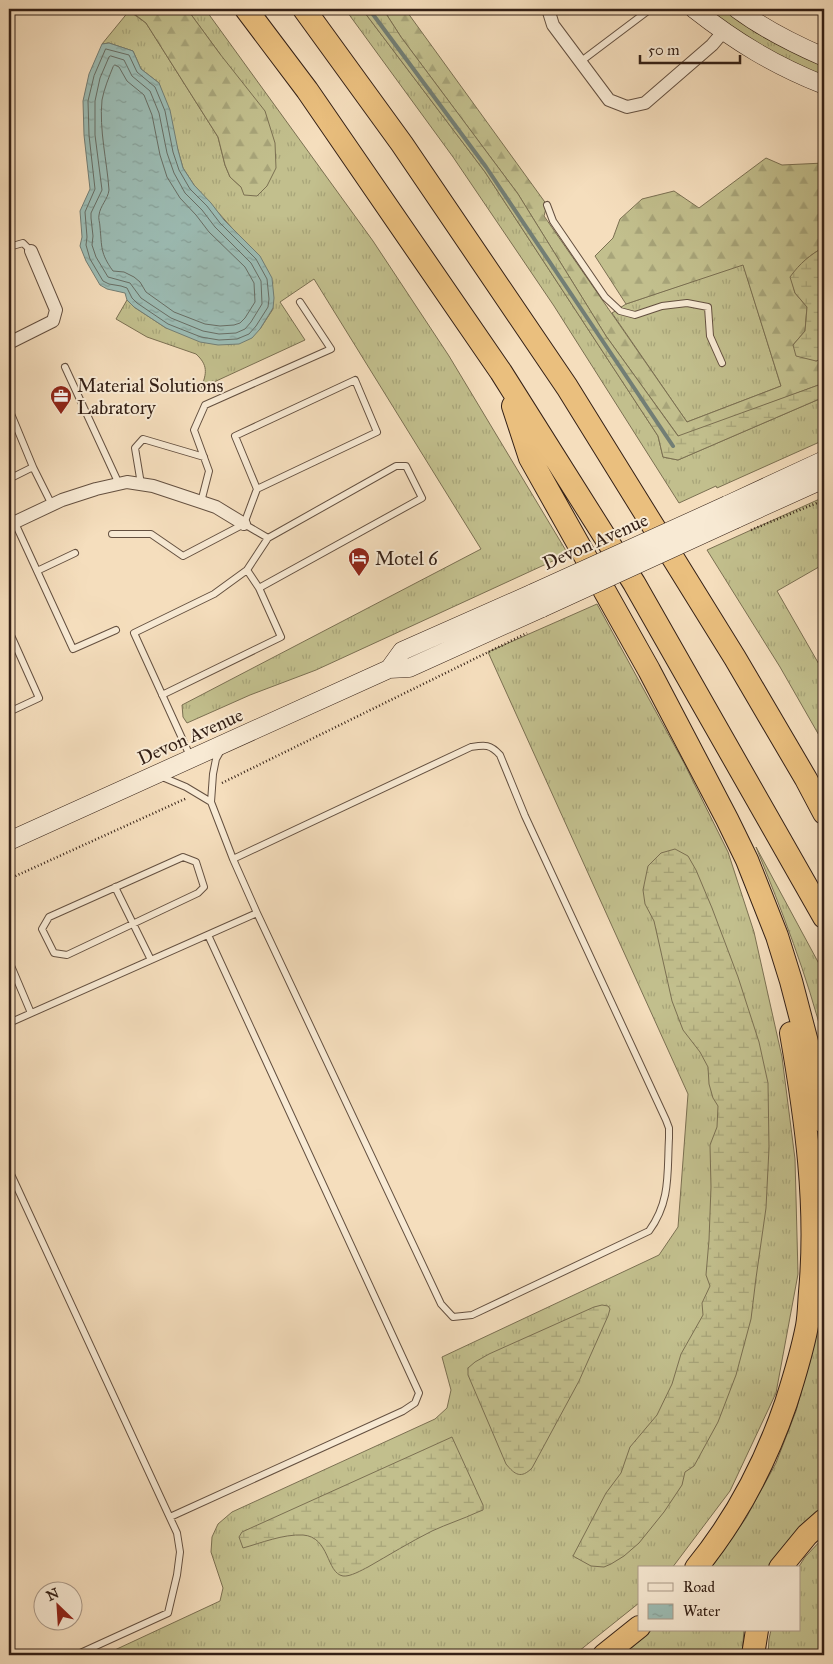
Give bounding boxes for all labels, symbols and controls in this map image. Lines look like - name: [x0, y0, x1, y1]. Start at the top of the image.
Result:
- scale bar: [640, 32, 740, 64]
- text: 50 m: [648, 41, 680, 59]
- place label: Material Solutions Labratory: [77, 374, 223, 419]
- office icon: Material Solutions Labratory: [49, 384, 73, 415]
- street label: Devon Avenue: [539, 508, 652, 575]
- hotel icon: Motel 6: [347, 546, 371, 577]
- place label: Motel 6: [375, 547, 439, 570]
- street label: Devon Avenue: [134, 703, 247, 770]
- legend: [638, 1566, 800, 1632]
- text: Road: [683, 1578, 715, 1596]
- north arrow: [32, 1582, 82, 1632]
- text: N: [44, 1584, 62, 1605]
- text: Water: [683, 1602, 720, 1620]

